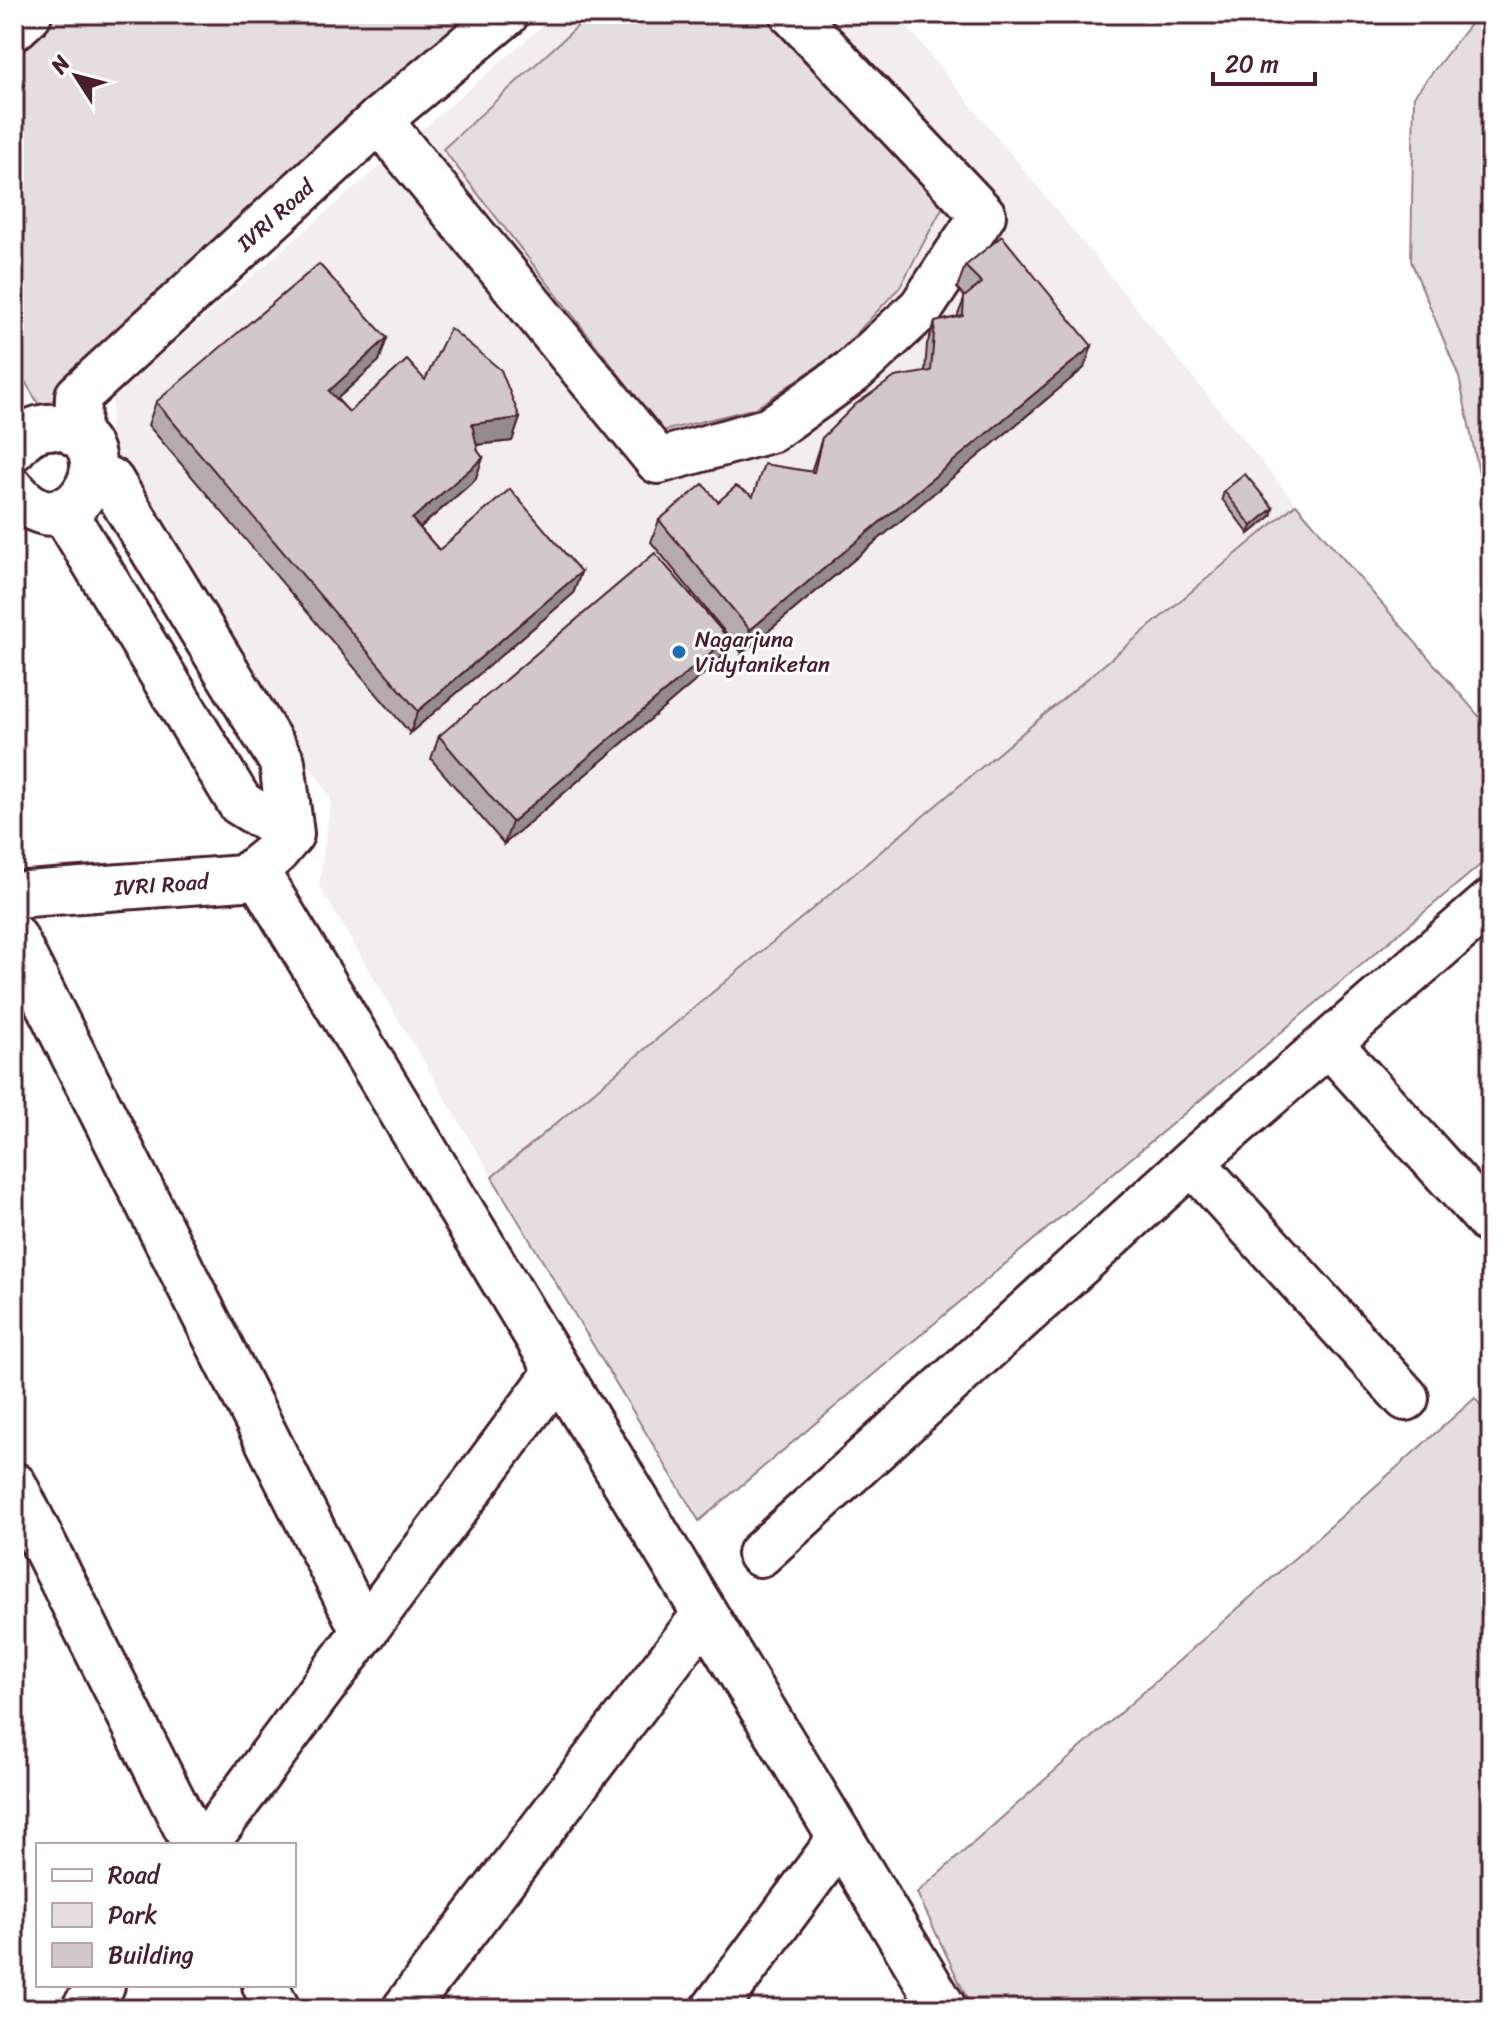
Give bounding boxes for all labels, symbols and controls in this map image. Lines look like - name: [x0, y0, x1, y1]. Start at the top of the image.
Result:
- north arrow: [36, 36, 116, 116]
- scale bar: [1213, 36, 1315, 86]
- text: 20 m: [1225, 43, 1279, 85]
- text: N: [39, 46, 81, 83]
- street label: IVRI Road: [226, 168, 325, 262]
- place label: Nagarjuna Vidytaniketan: [695, 620, 830, 684]
- marker: Nagarjuna Vidytaniketan: [670, 643, 688, 661]
- street label: IVRI Road: [112, 862, 211, 907]
- legend: [36, 1843, 296, 1987]
- text: Road: [108, 1854, 162, 1896]
- text: Park: [108, 1894, 157, 1936]
- text: Building: [108, 1934, 194, 1976]

